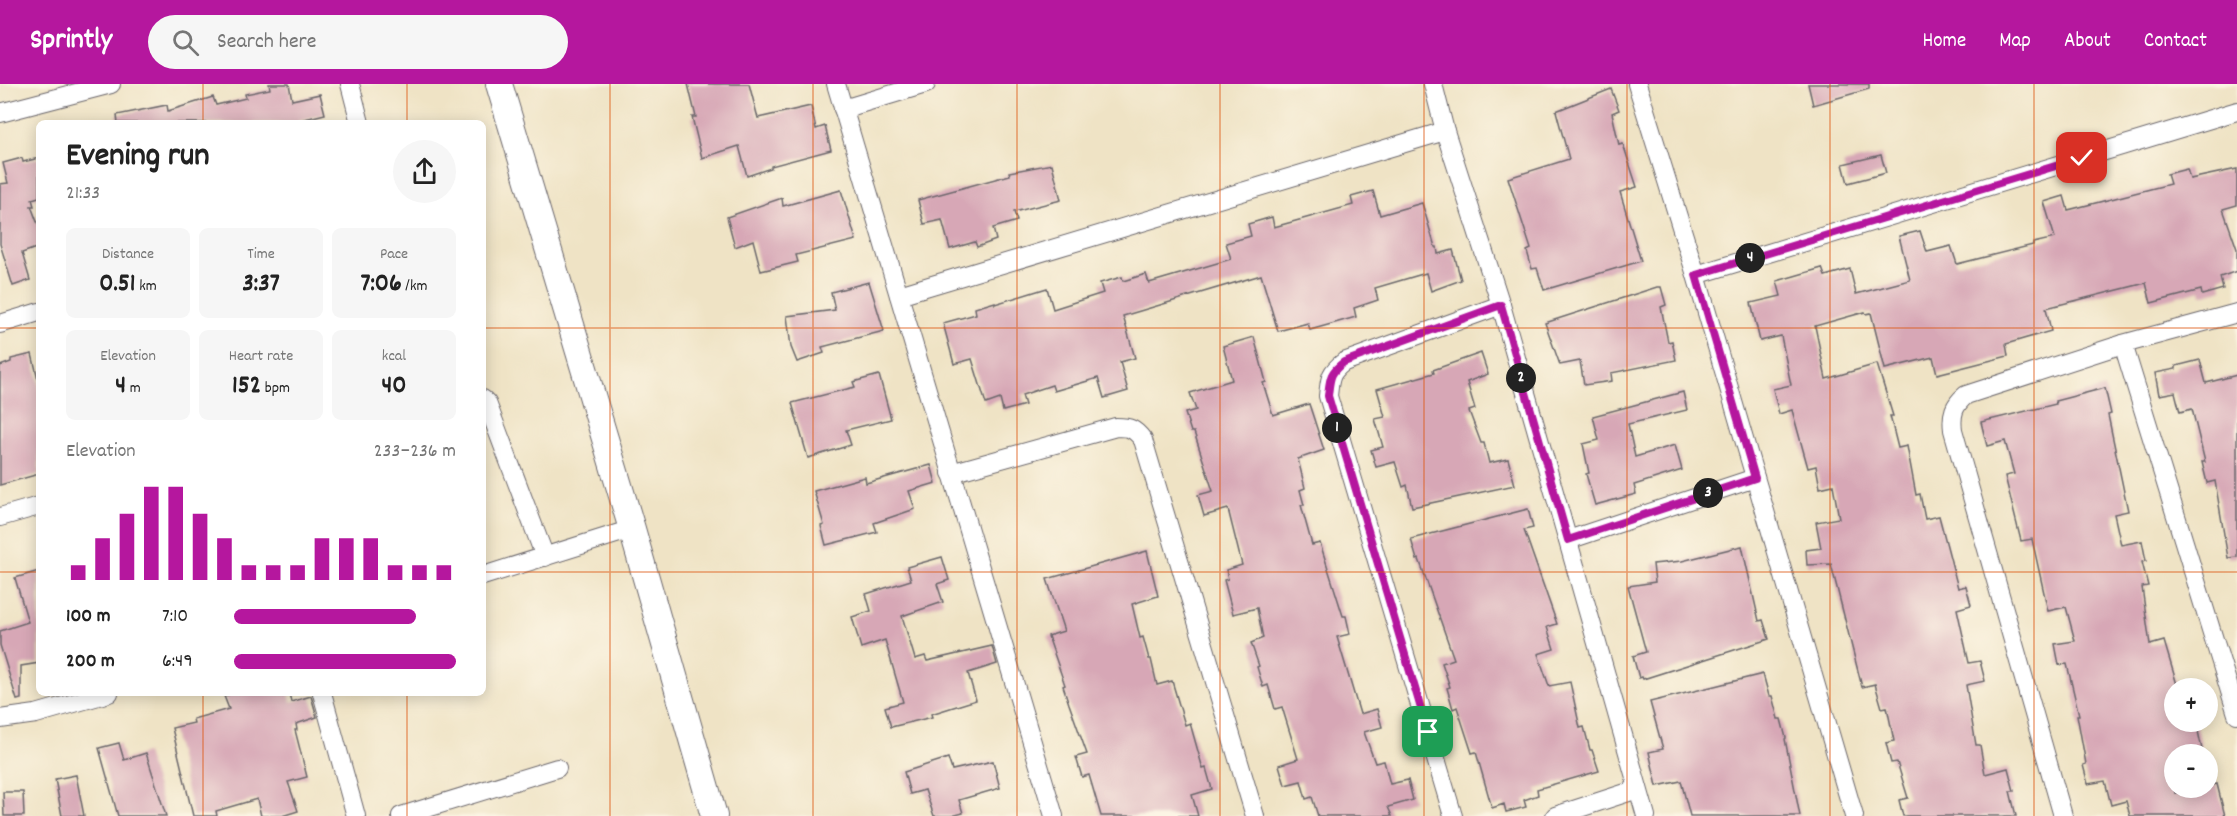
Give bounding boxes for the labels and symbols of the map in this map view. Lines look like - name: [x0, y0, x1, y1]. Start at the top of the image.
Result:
- pin: [2056, 132, 2107, 183]
- pin: 4: [1735, 243, 1765, 273]
- pin: 2: [1506, 363, 1536, 393]
- pin: 1: [1322, 413, 1352, 443]
- pin: 3: [1693, 478, 1723, 508]
- pin: [1402, 706, 1453, 757]

